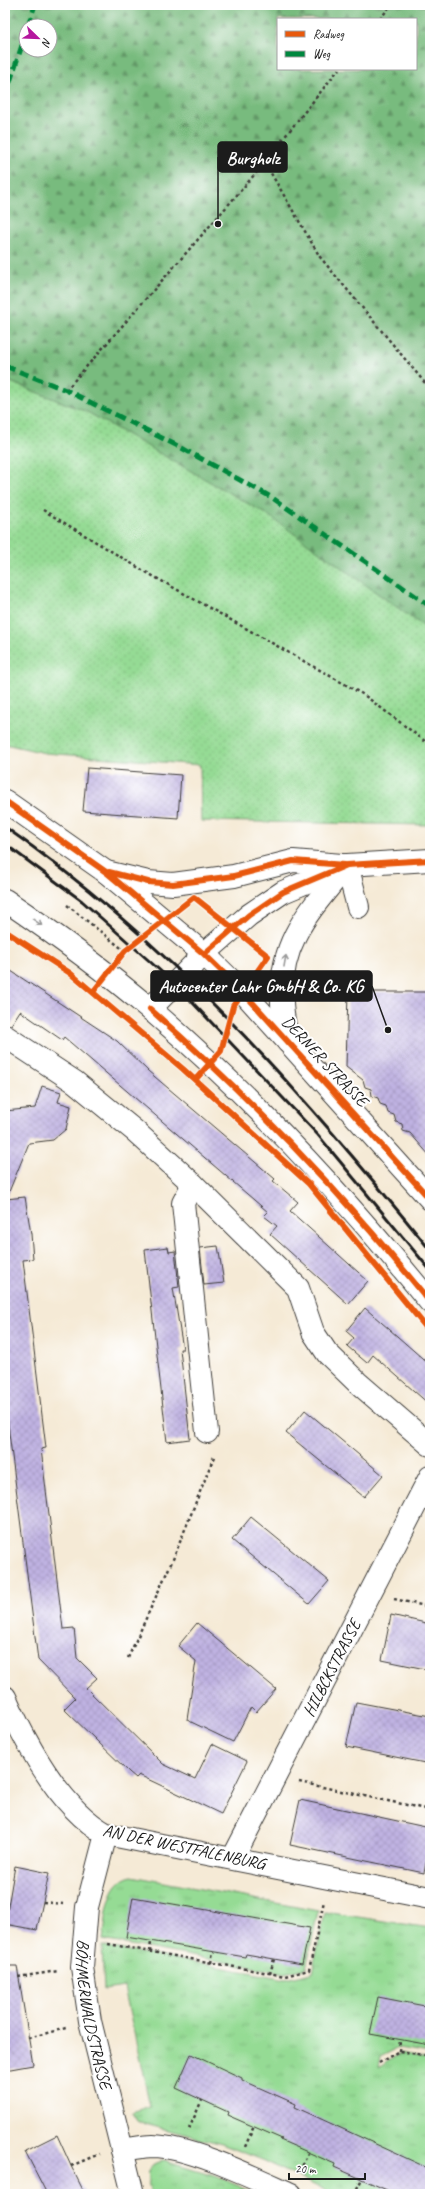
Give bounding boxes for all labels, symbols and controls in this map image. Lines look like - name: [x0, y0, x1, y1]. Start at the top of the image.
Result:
- north arrow: [18, 18, 58, 58]
- legend: [277, 18, 417, 70]
- text: Radweg: [313, 26, 344, 42]
- text: N: [39, 36, 55, 50]
- text: Weg: [313, 46, 331, 62]
- callout: Burgholz: [218, 142, 287, 172]
- text: Burgholz: [227, 147, 282, 169]
- one-way arrow: [31, 918, 42, 926]
- one-way arrow: [281, 955, 289, 968]
- callout: Autocenter Lahr GmbH & Co. KG: [151, 971, 372, 1001]
- text: Autocenter Lahr GmbH & Co. KG: [159, 975, 365, 997]
- street label: DERNER STRASSE: [277, 1011, 374, 1112]
- street label: HILBCKSTRASSE: [298, 1614, 366, 1720]
- street label: AN DER WESTFALENBURG: [101, 1820, 269, 1875]
- street label: BÖHMERWALDSTRASSE: [71, 1939, 117, 2093]
- scale bar: [289, 2155, 365, 2181]
- text: 20 m: [295, 2161, 317, 2177]

